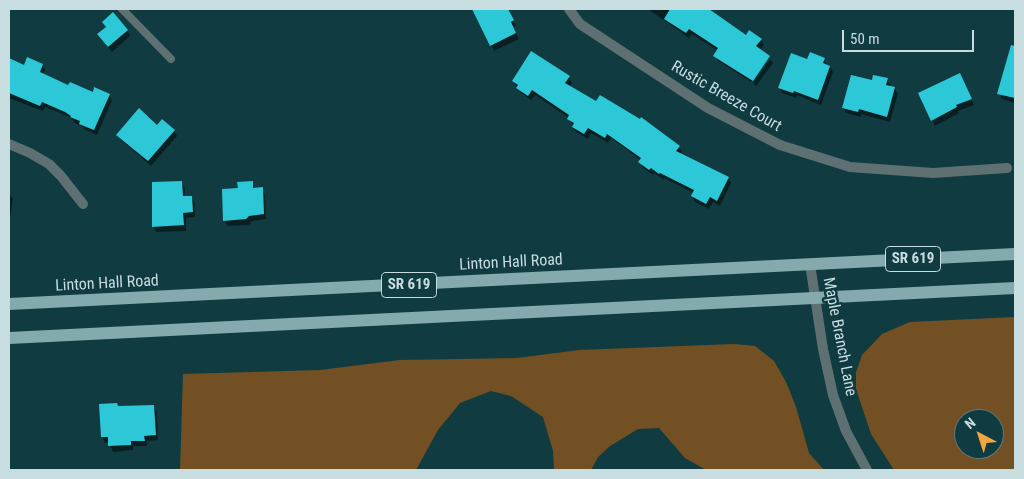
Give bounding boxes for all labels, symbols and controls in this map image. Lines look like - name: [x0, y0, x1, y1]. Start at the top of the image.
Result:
- scale bar: [844, 20, 976, 52]
- text: 50 m: [850, 30, 880, 48]
- street label: Rustic Breeze Court: [667, 58, 785, 136]
- road number: SR 619: [886, 246, 940, 272]
- street label: Linton Hall Road: [459, 251, 563, 275]
- street label: Linton Hall Road: [55, 272, 159, 296]
- road number: SR 619: [382, 272, 436, 298]
- street label: Maple Branch Lane: [818, 276, 860, 398]
- north arrow: [954, 409, 1004, 459]
- text: N: [962, 414, 978, 432]

